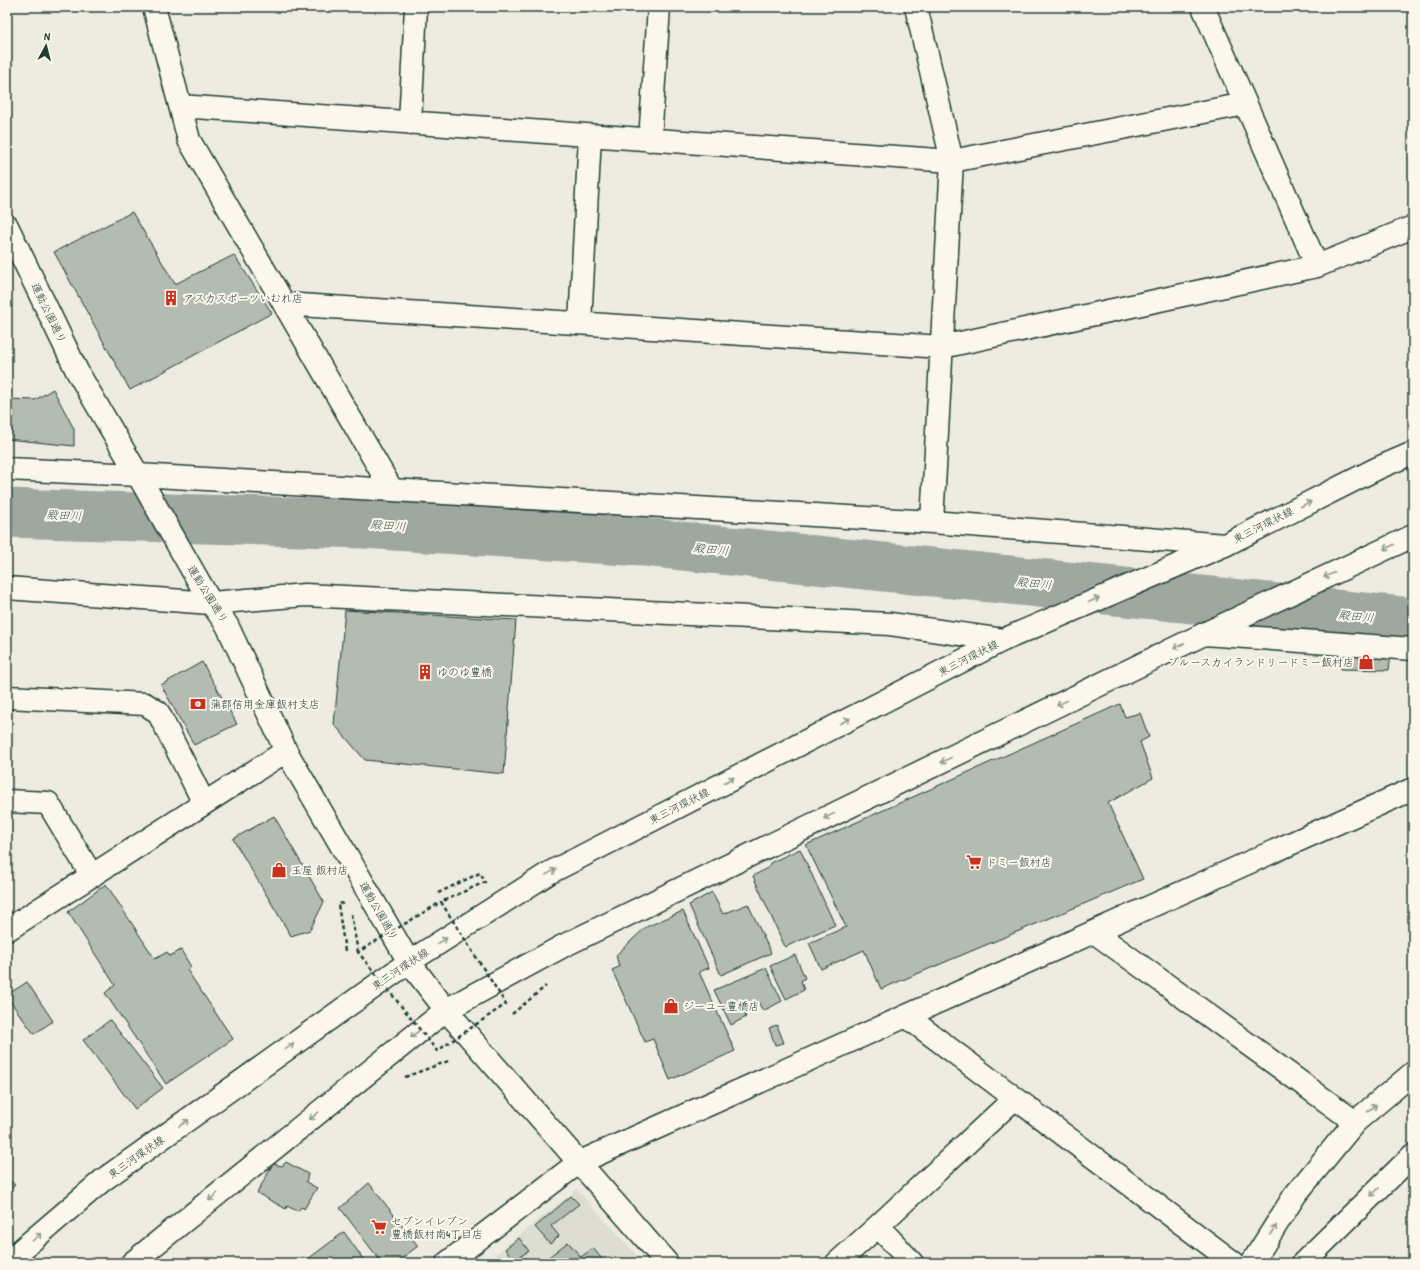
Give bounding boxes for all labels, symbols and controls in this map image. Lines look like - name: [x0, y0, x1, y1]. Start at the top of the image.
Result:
- north arrow: [26, 26, 66, 66]
- text: N: [43, 29, 51, 43]
- street label: 運動公園通り: [28, 280, 70, 346]
- building icon: アスカスポーツいむれ店: [162, 289, 180, 307]
- place label: アスカスポーツいむれ店: [183, 291, 303, 305]
- one-way arrow: [1299, 500, 1311, 507]
- street label: 東三河環状線: [1230, 504, 1296, 546]
- water label: 殿田川: [46, 506, 82, 524]
- water label: 殿田川: [369, 515, 407, 535]
- water label: 殿田川: [692, 539, 730, 559]
- one-way arrow: [1383, 544, 1395, 551]
- street label: 運動公園通り: [185, 562, 231, 626]
- one-way arrow: [1323, 572, 1335, 579]
- water label: 殿田川: [1015, 573, 1053, 593]
- one-way arrow: [1088, 596, 1100, 604]
- water label: 殿田川: [1337, 606, 1375, 626]
- street label: 東三河環状線: [935, 637, 1001, 679]
- one-way arrow: [1174, 643, 1186, 650]
- shop icon: ブルースカイランドリードミー飯村店: [1357, 653, 1375, 671]
- place label: ブルースカイランドリードミー飯村店: [1168, 655, 1354, 669]
- building icon: ゆのゆ豊橋: [416, 663, 434, 681]
- place label: ゆのゆ豊橋: [437, 665, 492, 679]
- bank icon: 蒲郡信用金庫飯村支店: [189, 695, 207, 713]
- place label: 蒲郡信用金庫飯村支店: [210, 697, 320, 711]
- one-way arrow: [1057, 700, 1069, 707]
- one-way arrow: [839, 717, 851, 724]
- one-way arrow: [940, 756, 952, 764]
- one-way arrow: [723, 776, 735, 784]
- street label: 東三河環状線: [646, 785, 712, 827]
- one-way arrow: [823, 813, 835, 820]
- supermarket icon: ドミー飯村店: [965, 853, 983, 871]
- place label: ドミー飯村店: [986, 855, 1052, 869]
- shop icon: 玉屋 飯村店: [270, 861, 288, 879]
- place label: 玉屋 飯村店: [291, 863, 349, 877]
- one-way arrow: [545, 868, 557, 875]
- street label: 運動公園通り: [356, 879, 402, 943]
- one-way arrow: [436, 937, 447, 946]
- street label: 東三河環状線: [369, 945, 431, 993]
- shop icon: ジーユー豊橋店: [662, 997, 680, 1015]
- place label: ジーユー豊橋店: [683, 999, 760, 1013]
- one-way arrow: [410, 1030, 421, 1038]
- one-way arrow: [284, 1043, 295, 1051]
- one-way arrow: [1366, 1103, 1377, 1112]
- one-way arrow: [309, 1111, 320, 1120]
- one-way arrow: [178, 1119, 189, 1127]
- street label: 東三河環状線: [105, 1132, 167, 1182]
- one-way arrow: [1370, 1187, 1380, 1197]
- one-way arrow: [208, 1193, 219, 1202]
- place label: セブンイレブン 豊橋飯村南4丁目店: [391, 1214, 483, 1241]
- supermarket icon: セブンイレブン 豊橋飯村南4丁目店: [370, 1218, 388, 1236]
- one-way arrow: [1269, 1224, 1277, 1236]
- one-way arrow: [31, 1232, 42, 1241]

